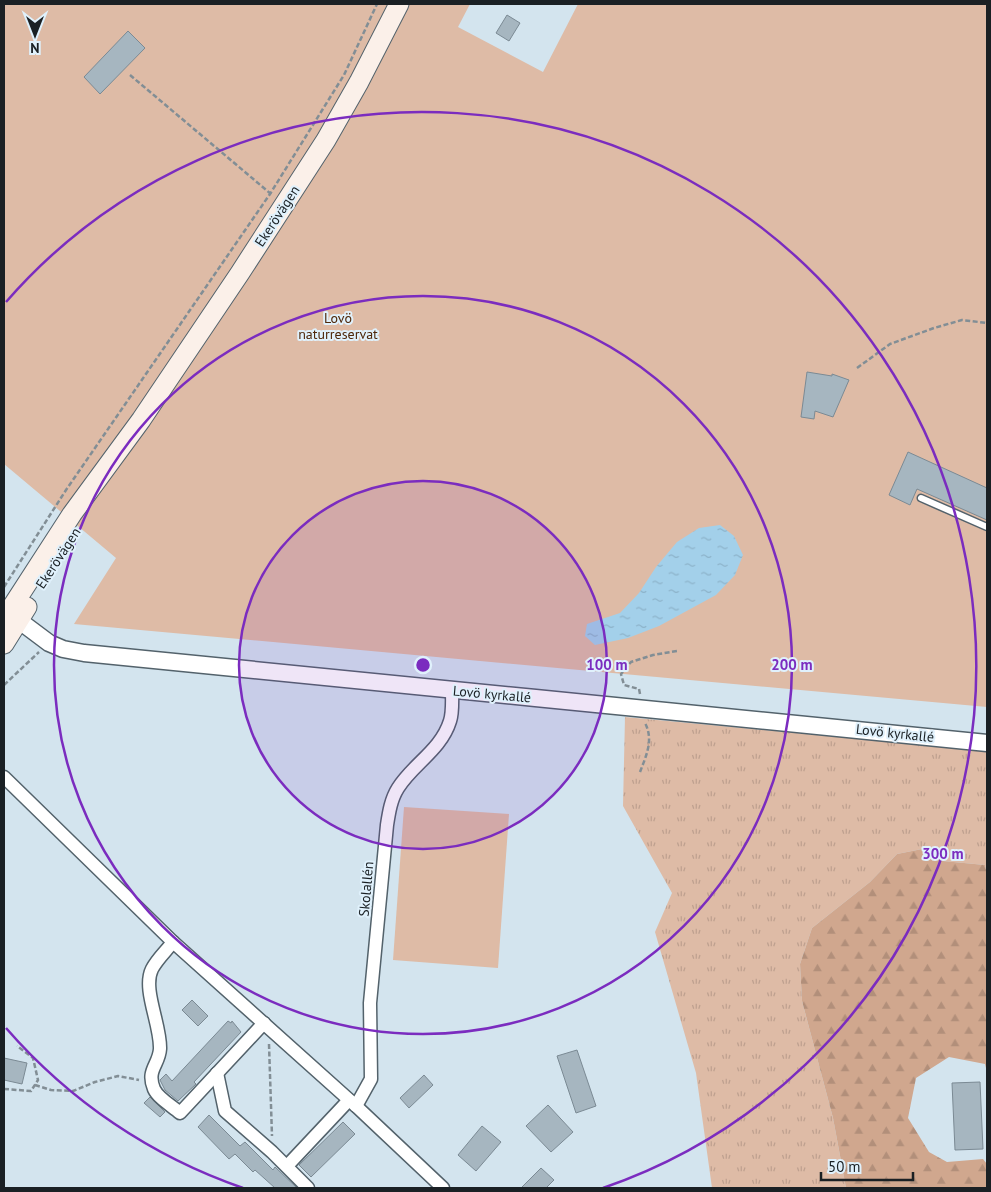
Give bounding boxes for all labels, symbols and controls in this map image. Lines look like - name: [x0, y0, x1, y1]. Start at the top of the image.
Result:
- north arrow: [10, 10, 60, 60]
- text: N: [30, 39, 40, 57]
- street label: Ekerövägen: [251, 182, 303, 250]
- park label: Lovö naturreservat: [298, 309, 378, 343]
- street label: Ekerövägen: [32, 524, 84, 592]
- text: 100 m: [586, 655, 628, 674]
- text: 200 m: [771, 655, 813, 674]
- centre of rings: [414, 656, 432, 674]
- street label: Lovö kyrkallé: [452, 682, 532, 706]
- street label: Lovö kyrkallé: [855, 720, 935, 746]
- text: 300 m: [922, 844, 964, 863]
- street label: Skolallén: [355, 861, 377, 917]
- scale bar: [821, 1150, 914, 1182]
- text: 50 m: [828, 1157, 861, 1176]

